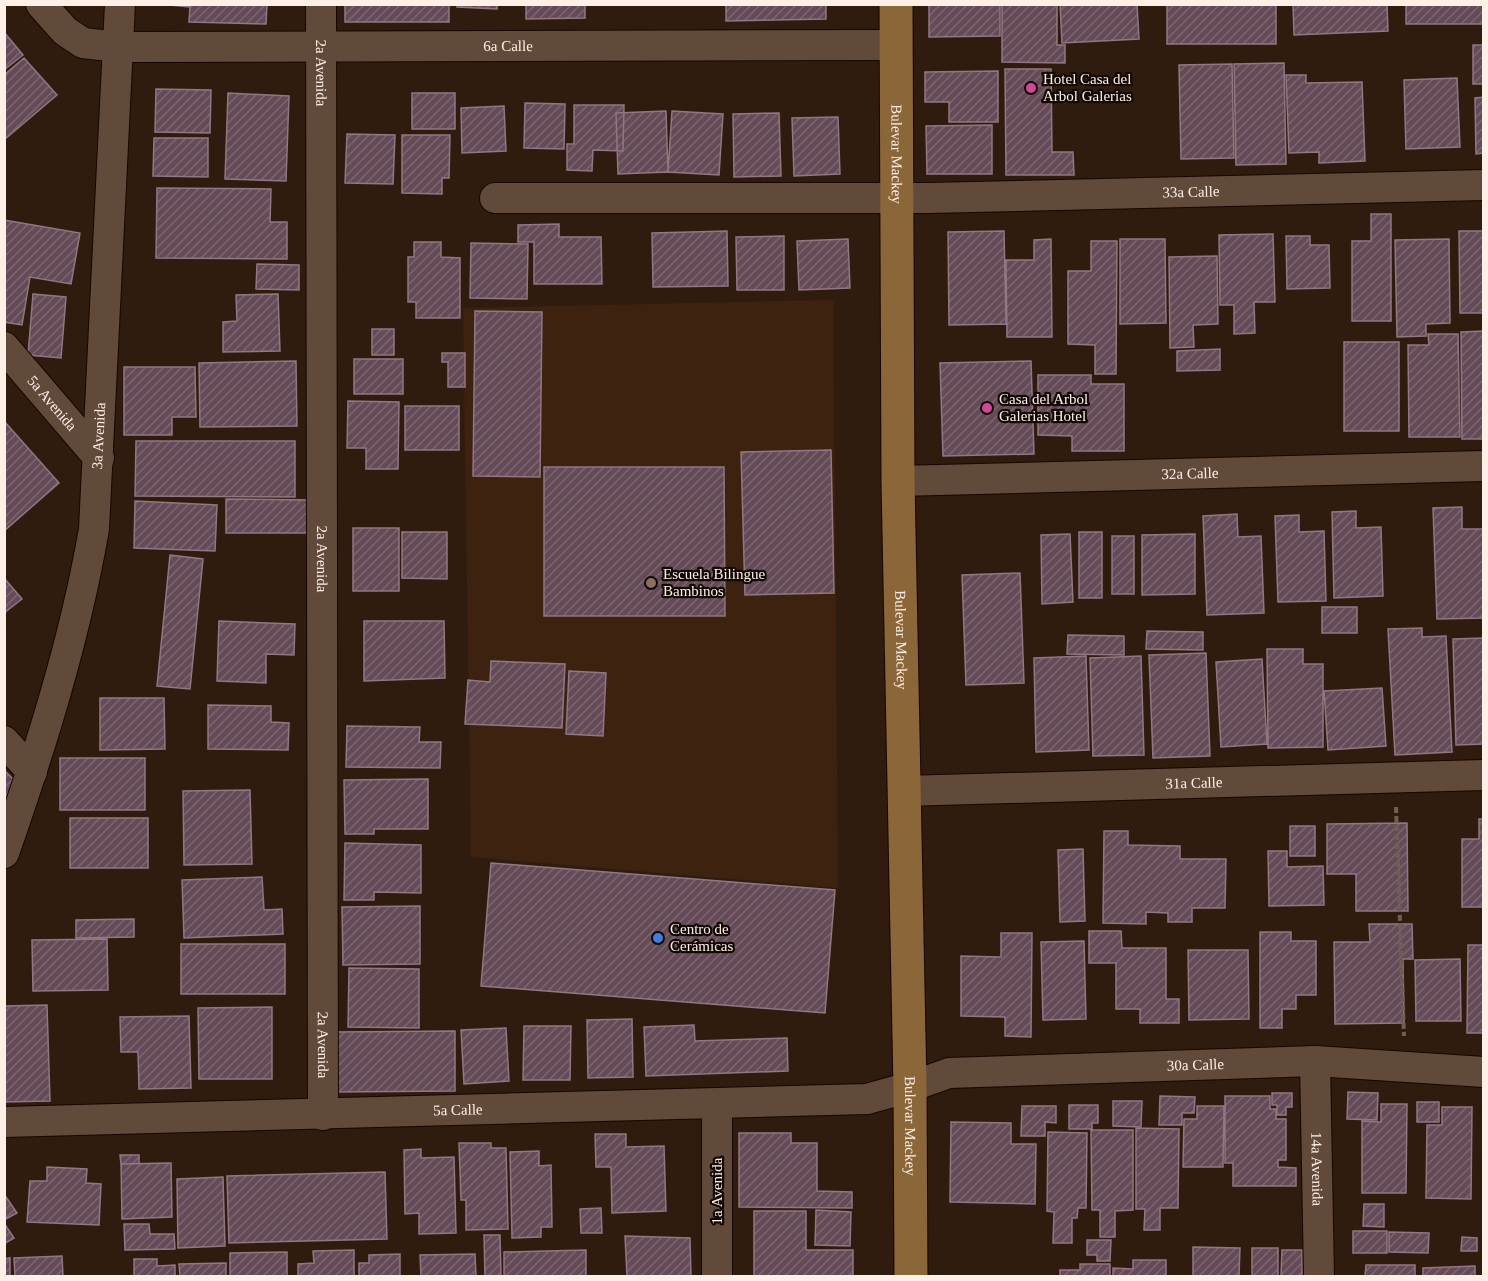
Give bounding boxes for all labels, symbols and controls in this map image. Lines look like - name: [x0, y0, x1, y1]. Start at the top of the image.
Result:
- street label: 6a Calle: [483, 38, 533, 54]
- street label: 2a Avenida: [313, 40, 329, 107]
- place label: Hotel Casa del Arbol Galerias: [1043, 71, 1132, 104]
- marker: Hotel Casa del Arbol Galerias: [1024, 81, 1038, 95]
- street label: Bulevar Mackey: [888, 104, 905, 204]
- street label: 33a Calle: [1162, 183, 1220, 201]
- street label: 5a Avenida: [24, 373, 80, 434]
- place label: Casa del Arbol Galerias Hotel: [999, 391, 1088, 424]
- marker: Casa del Arbol Galerias Hotel: [980, 401, 994, 415]
- street label: 3a Avenida: [89, 402, 108, 470]
- street label: 32a Calle: [1161, 465, 1219, 482]
- street label: 2a Avenida: [314, 526, 330, 593]
- place label: Escuela Bilingue Bambinos: [663, 566, 765, 599]
- marker: Escuela Bilingue Bambinos: [644, 576, 658, 590]
- street label: Bulevar Mackey: [892, 590, 910, 690]
- street label: 31a Calle: [1165, 774, 1223, 792]
- place label: Centro de Cerámicas: [670, 921, 733, 954]
- marker: Centro de Cerámicas: [651, 931, 665, 945]
- street label: 2a Avenida: [315, 1012, 331, 1079]
- street label: 30a Calle: [1167, 1056, 1225, 1074]
- street label: Bulevar Mackey: [902, 1076, 918, 1176]
- street label: 5a Calle: [433, 1101, 483, 1119]
- street label: 14a Avenida: [1308, 1132, 1326, 1207]
- street label: 1a Avenida: [709, 1157, 725, 1224]

